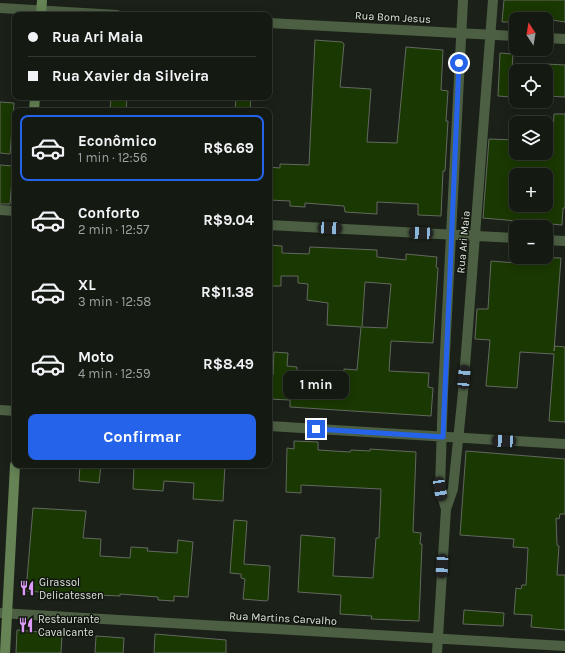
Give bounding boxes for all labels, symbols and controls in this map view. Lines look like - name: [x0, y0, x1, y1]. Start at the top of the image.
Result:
- street label: Rua Bom Jesus: [355, 9, 432, 26]
- north arrow: [509, 12, 553, 56]
- map controls: [509, 12, 553, 264]
- text: Rua Ari Maia: [52, 28, 143, 46]
- route start: [450, 54, 468, 72]
- button: locate: [509, 64, 553, 108]
- text: Rua Xavier da Silveira: [52, 67, 209, 85]
- button: layers: [509, 116, 553, 160]
- icon: car: [30, 130, 66, 166]
- text: Econômico: [78, 132, 157, 150]
- text: R$6.69: [203, 139, 254, 157]
- text: 1 min · 12:56: [78, 150, 147, 165]
- button: +: [509, 168, 553, 212]
- icon: car: [30, 202, 66, 238]
- text: Conforto: [78, 204, 140, 222]
- street label: Rua Ari Maia: [454, 210, 473, 274]
- text: R$9.04: [203, 211, 254, 229]
- button: −: [509, 220, 553, 264]
- car: [318, 221, 342, 235]
- text: 2 min · 12:57: [78, 222, 149, 237]
- car: [409, 226, 433, 240]
- icon: car: [30, 274, 66, 310]
- text: XL: [78, 276, 96, 294]
- text: R$11.38: [201, 283, 254, 301]
- text: 3 min · 12:58: [78, 294, 151, 309]
- icon: car: [30, 346, 66, 382]
- text: Moto: [78, 348, 114, 366]
- text: R$8.49: [203, 355, 254, 373]
- car: [457, 365, 471, 389]
- text: 4 min · 12:59: [78, 366, 150, 381]
- callout: 1 min: [283, 371, 349, 399]
- text: 1 min: [300, 377, 332, 392]
- button: Confirmar: [28, 414, 256, 460]
- route end: [307, 420, 325, 438]
- car: [492, 434, 516, 448]
- car: [432, 476, 448, 502]
- car: [435, 554, 449, 578]
- place label: Girassol Delicatessen: [39, 576, 104, 602]
- restaurant icon: Girassol Delicatessen: [18, 579, 36, 597]
- street label: Rua Martins Carvalho: [229, 609, 337, 628]
- place label: Restaurante Cavalcante: [38, 613, 100, 639]
- restaurant icon: Restaurante Cavalcante: [17, 616, 35, 634]

